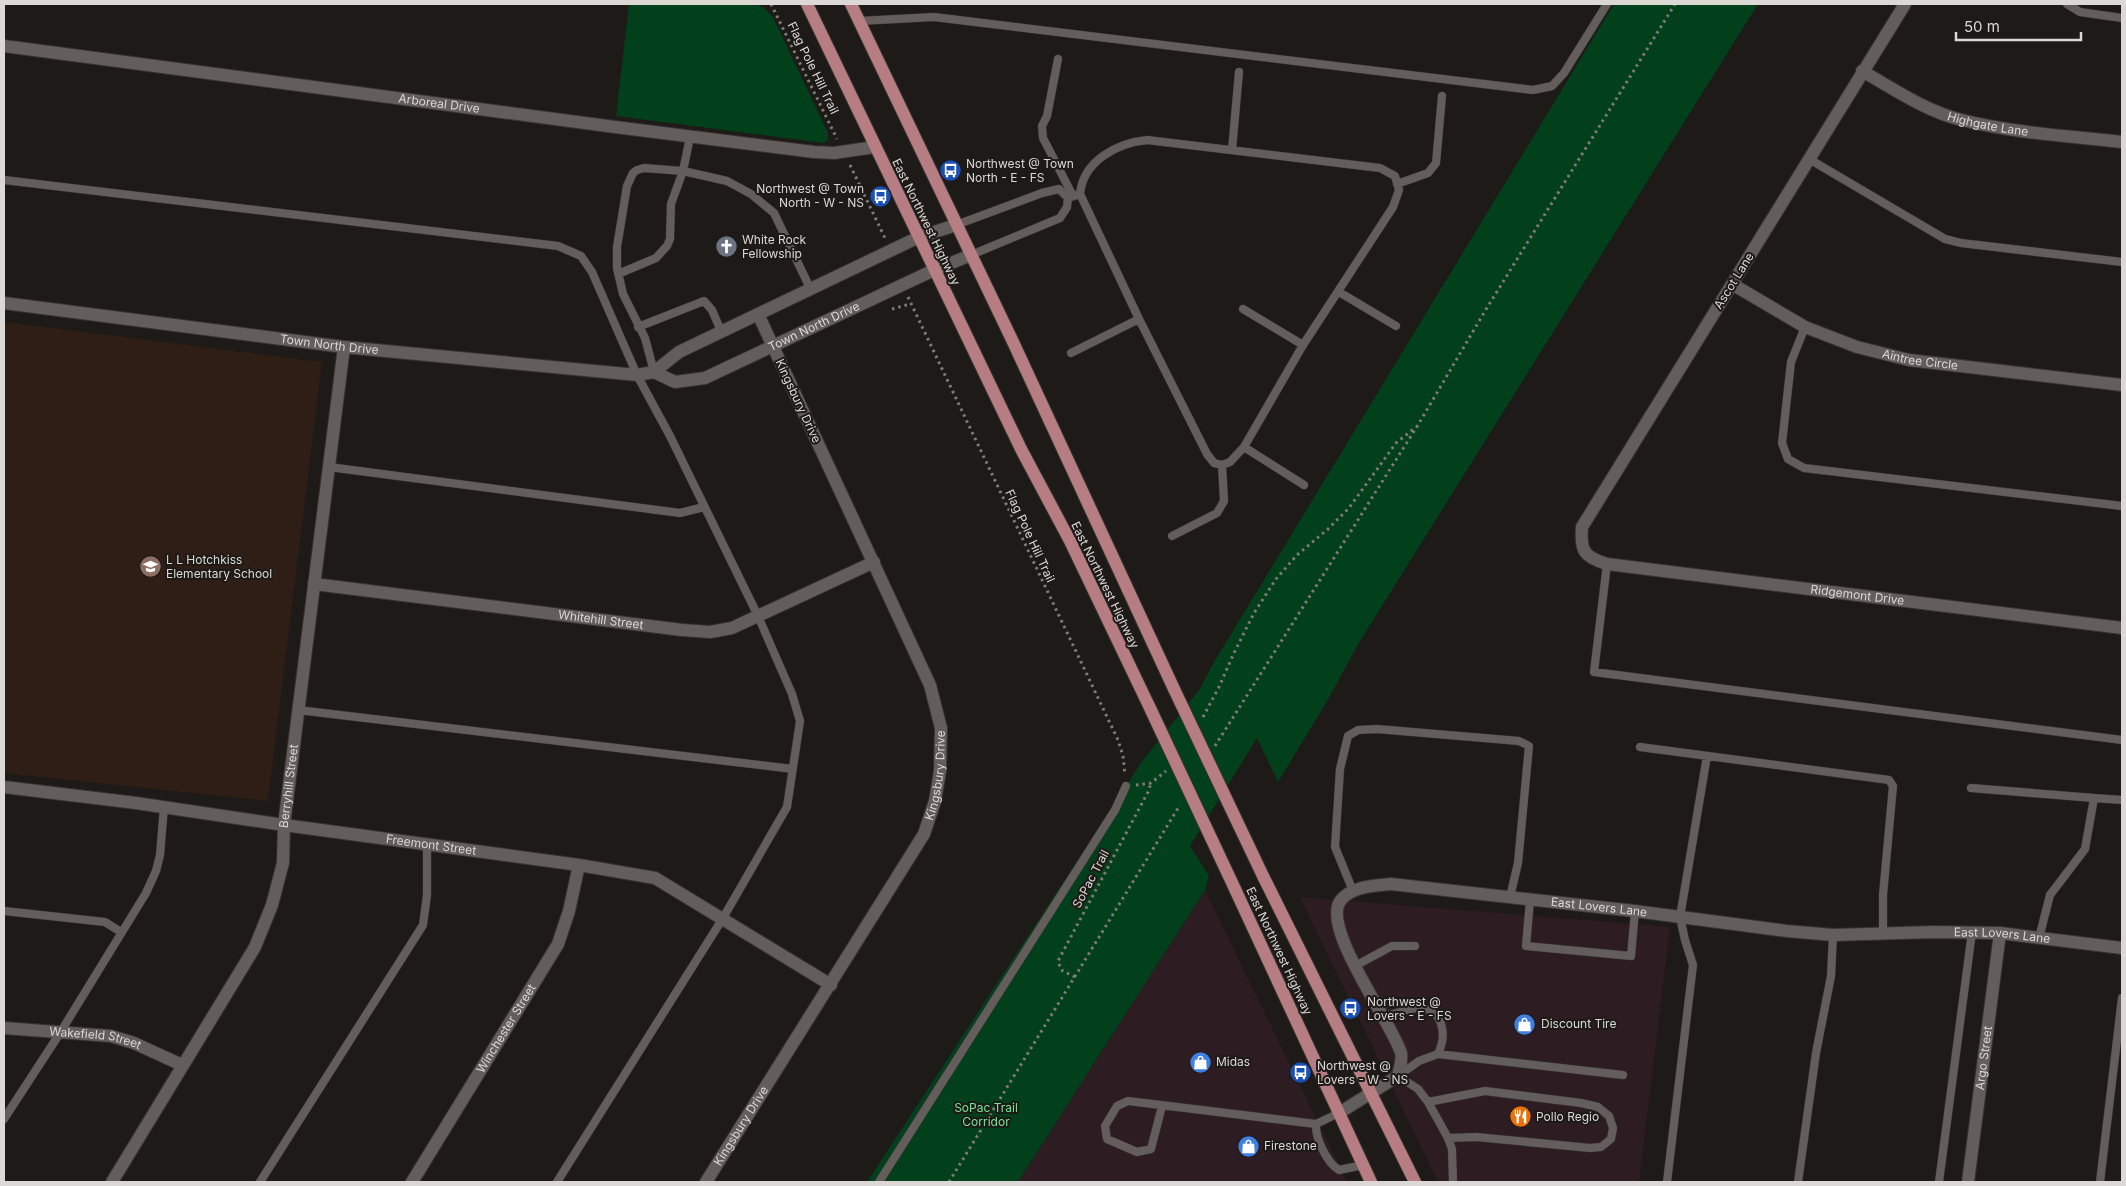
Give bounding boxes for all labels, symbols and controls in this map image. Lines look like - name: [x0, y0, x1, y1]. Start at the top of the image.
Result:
- scale bar: [1956, 10, 2081, 42]
- text: 50 m: [1964, 17, 2000, 36]
- street label: Flag Pole Hill Trail: [785, 19, 842, 116]
- street label: Arboreal Drive: [398, 90, 481, 116]
- street label: Highgate Lane: [1946, 108, 2029, 139]
- street label: East Northwest Highway: [889, 156, 964, 288]
- place label: Northwest @ Town North - E - FS: [966, 156, 1074, 185]
- bus stop icon: Northwest @ Town North - E - FS: [938, 159, 962, 183]
- place label: Northwest @ Town North - W - NS: [756, 181, 864, 210]
- bus stop icon: Northwest @ Town North - W - NS: [868, 184, 892, 208]
- place label: White Rock Fellowship: [742, 232, 807, 261]
- church icon: White Rock Fellowship: [714, 235, 738, 259]
- street label: Ascot Lane: [1710, 250, 1757, 312]
- street label: Town North Drive: [766, 298, 862, 354]
- street label: Town North Drive: [279, 331, 379, 357]
- street label: Aintree Circle: [1881, 346, 1959, 373]
- street label: Kingsbury Drive: [772, 356, 824, 445]
- street label: Flag Pole Hill Trail: [1002, 487, 1059, 585]
- street label: East Northwest Highway: [1068, 519, 1143, 651]
- place label: L L Hotchkiss Elementary School: [166, 552, 272, 581]
- school or university icon: L L Hotchkiss Elementary School: [138, 555, 162, 579]
- street label: Ridgemont Drive: [1810, 581, 1905, 608]
- street label: Whitehill Street: [557, 607, 644, 632]
- street label: Kingsbury Drive: [921, 730, 948, 822]
- street label: Berryhill Street: [276, 743, 301, 829]
- street label: Freemont Street: [385, 831, 477, 858]
- street label: SoPac Trail: [1069, 847, 1112, 910]
- street label: East Northwest Highway: [1243, 885, 1316, 1017]
- street label: East Lovers Lane: [1550, 894, 1648, 920]
- street label: East Lovers Lane: [1954, 924, 2051, 946]
- street label: Winchester Street: [473, 981, 539, 1076]
- place label: Northwest @ Lovers - E - FS: [1367, 994, 1452, 1023]
- bus stop icon: Northwest @ Lovers - E - FS: [1339, 997, 1363, 1021]
- shop icon: Discount Tire: [1513, 1012, 1537, 1036]
- place label: Discount Tire: [1541, 1016, 1616, 1031]
- street label: Wakefield Street: [49, 1023, 144, 1052]
- street label: Argo Street: [1972, 1025, 1995, 1091]
- shop icon: Midas: [1188, 1050, 1212, 1074]
- place label: Midas: [1216, 1054, 1250, 1069]
- place label: Northwest @ Lovers - W - NS: [1317, 1058, 1409, 1087]
- bus stop icon: Northwest @ Lovers - W - NS: [1289, 1061, 1313, 1085]
- street label: Kingsbury Drive: [710, 1083, 771, 1168]
- park label: SoPac Trail Corridor: [954, 1100, 1018, 1129]
- restaurant icon: Pollo Regio: [1508, 1105, 1532, 1129]
- place label: Pollo Regio: [1536, 1109, 1599, 1124]
- shop icon: Firestone: [1236, 1134, 1260, 1158]
- place label: Firestone: [1264, 1138, 1317, 1153]

